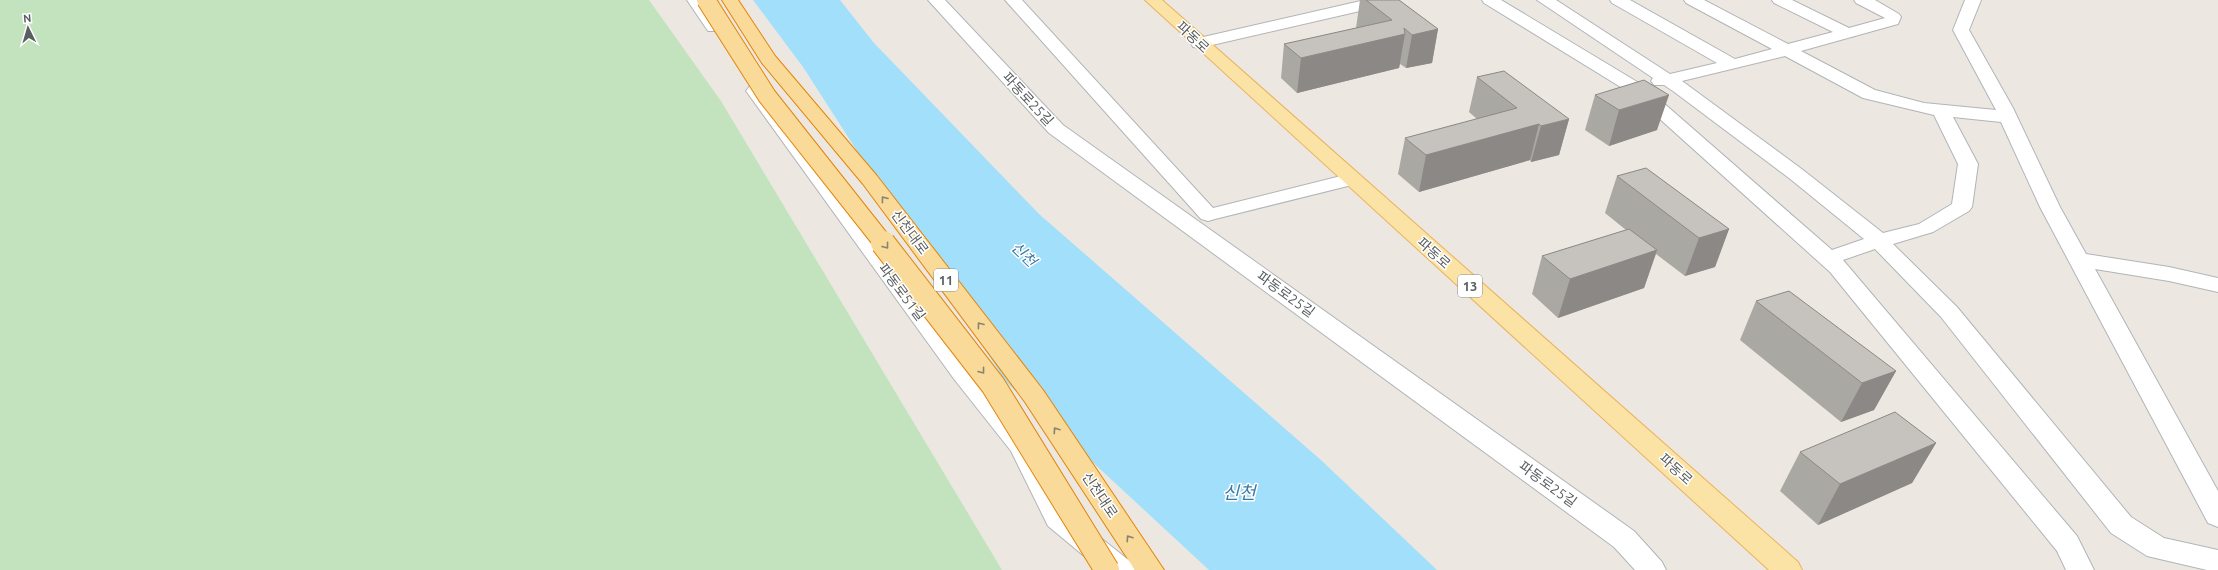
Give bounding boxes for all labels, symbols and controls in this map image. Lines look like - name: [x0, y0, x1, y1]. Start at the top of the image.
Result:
- north arrow: [8, 8, 48, 48]
- text: N: [23, 12, 32, 24]
- street label: 파동로: [1173, 18, 1213, 56]
- street label: 파동로25길: [999, 69, 1057, 129]
- one-way arrow: [882, 196, 889, 203]
- street label: 신천대로: [888, 207, 932, 257]
- street label: 파동로: [1414, 234, 1454, 272]
- water label: 신천: [1008, 238, 1041, 271]
- one-way arrow: [881, 241, 888, 248]
- street label: 파동로51길: [875, 260, 929, 324]
- street label: 파동로25길: [1254, 268, 1318, 320]
- road number: 11: [934, 269, 958, 291]
- road number: 13: [1458, 275, 1482, 297]
- one-way arrow: [977, 322, 984, 329]
- one-way arrow: [977, 366, 984, 373]
- one-way arrow: [1054, 427, 1061, 434]
- street label: 파동로: [1656, 450, 1696, 488]
- street label: 파동로25길: [1516, 458, 1580, 510]
- street label: 신천대로: [1079, 469, 1121, 521]
- water label: 신천: [1222, 482, 1258, 502]
- one-way arrow: [1126, 535, 1133, 542]

